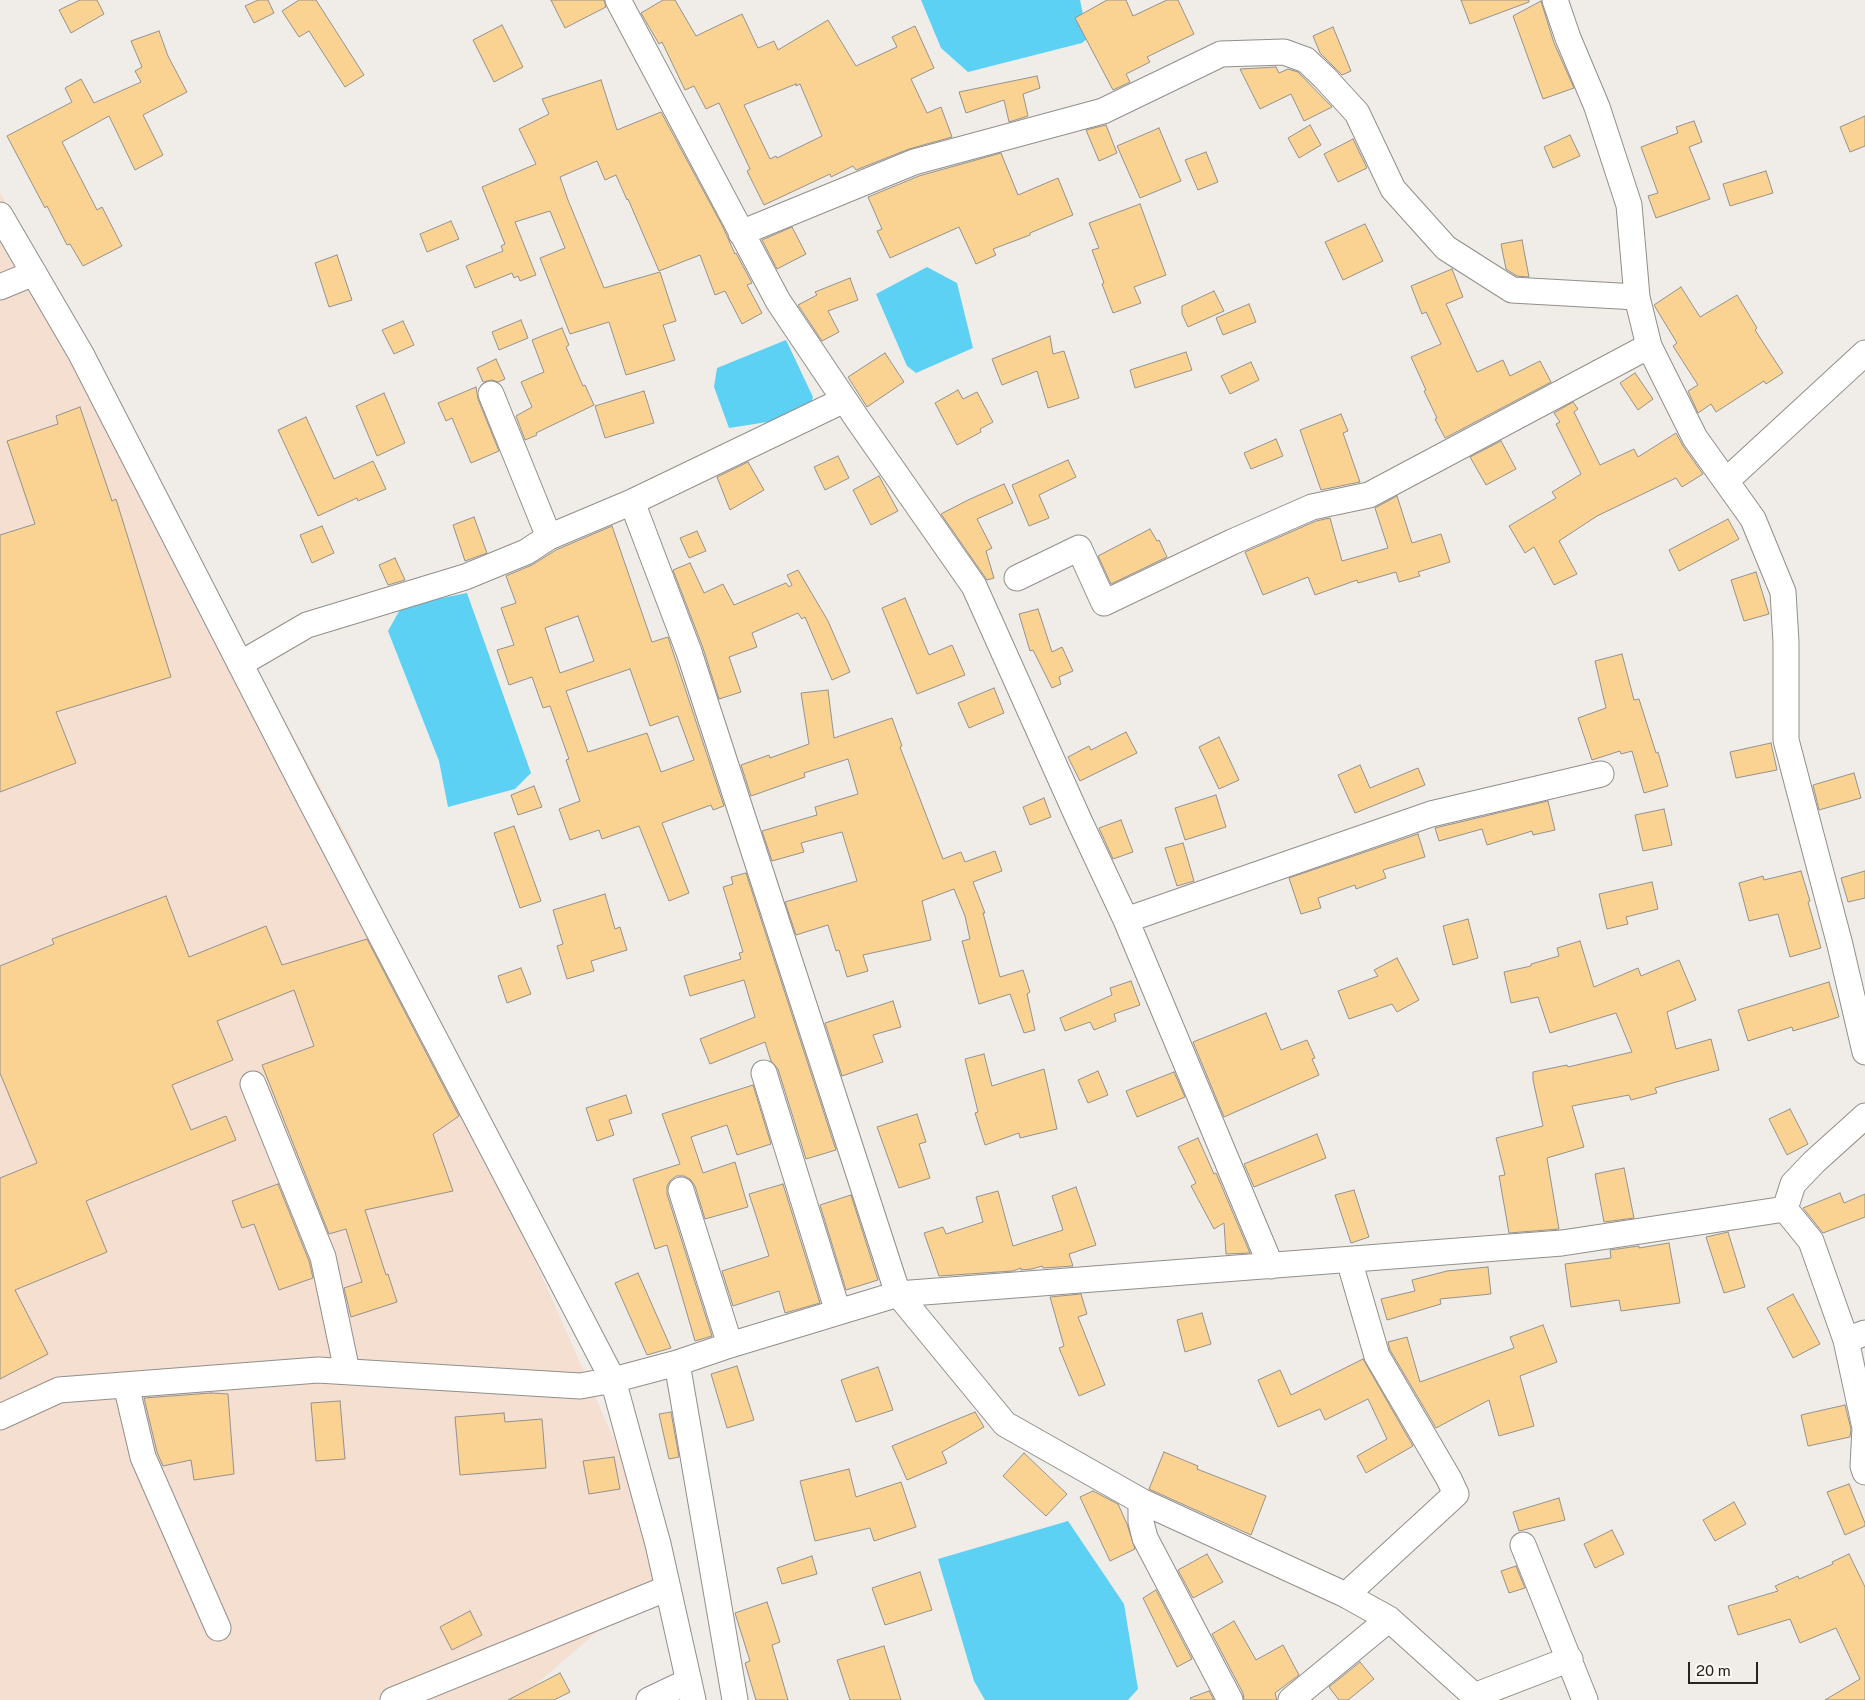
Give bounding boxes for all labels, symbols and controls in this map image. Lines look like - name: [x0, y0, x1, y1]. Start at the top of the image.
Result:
- scale bar: [1690, 1652, 1760, 1684]
- text: 20 m: [1696, 1662, 1731, 1679]

